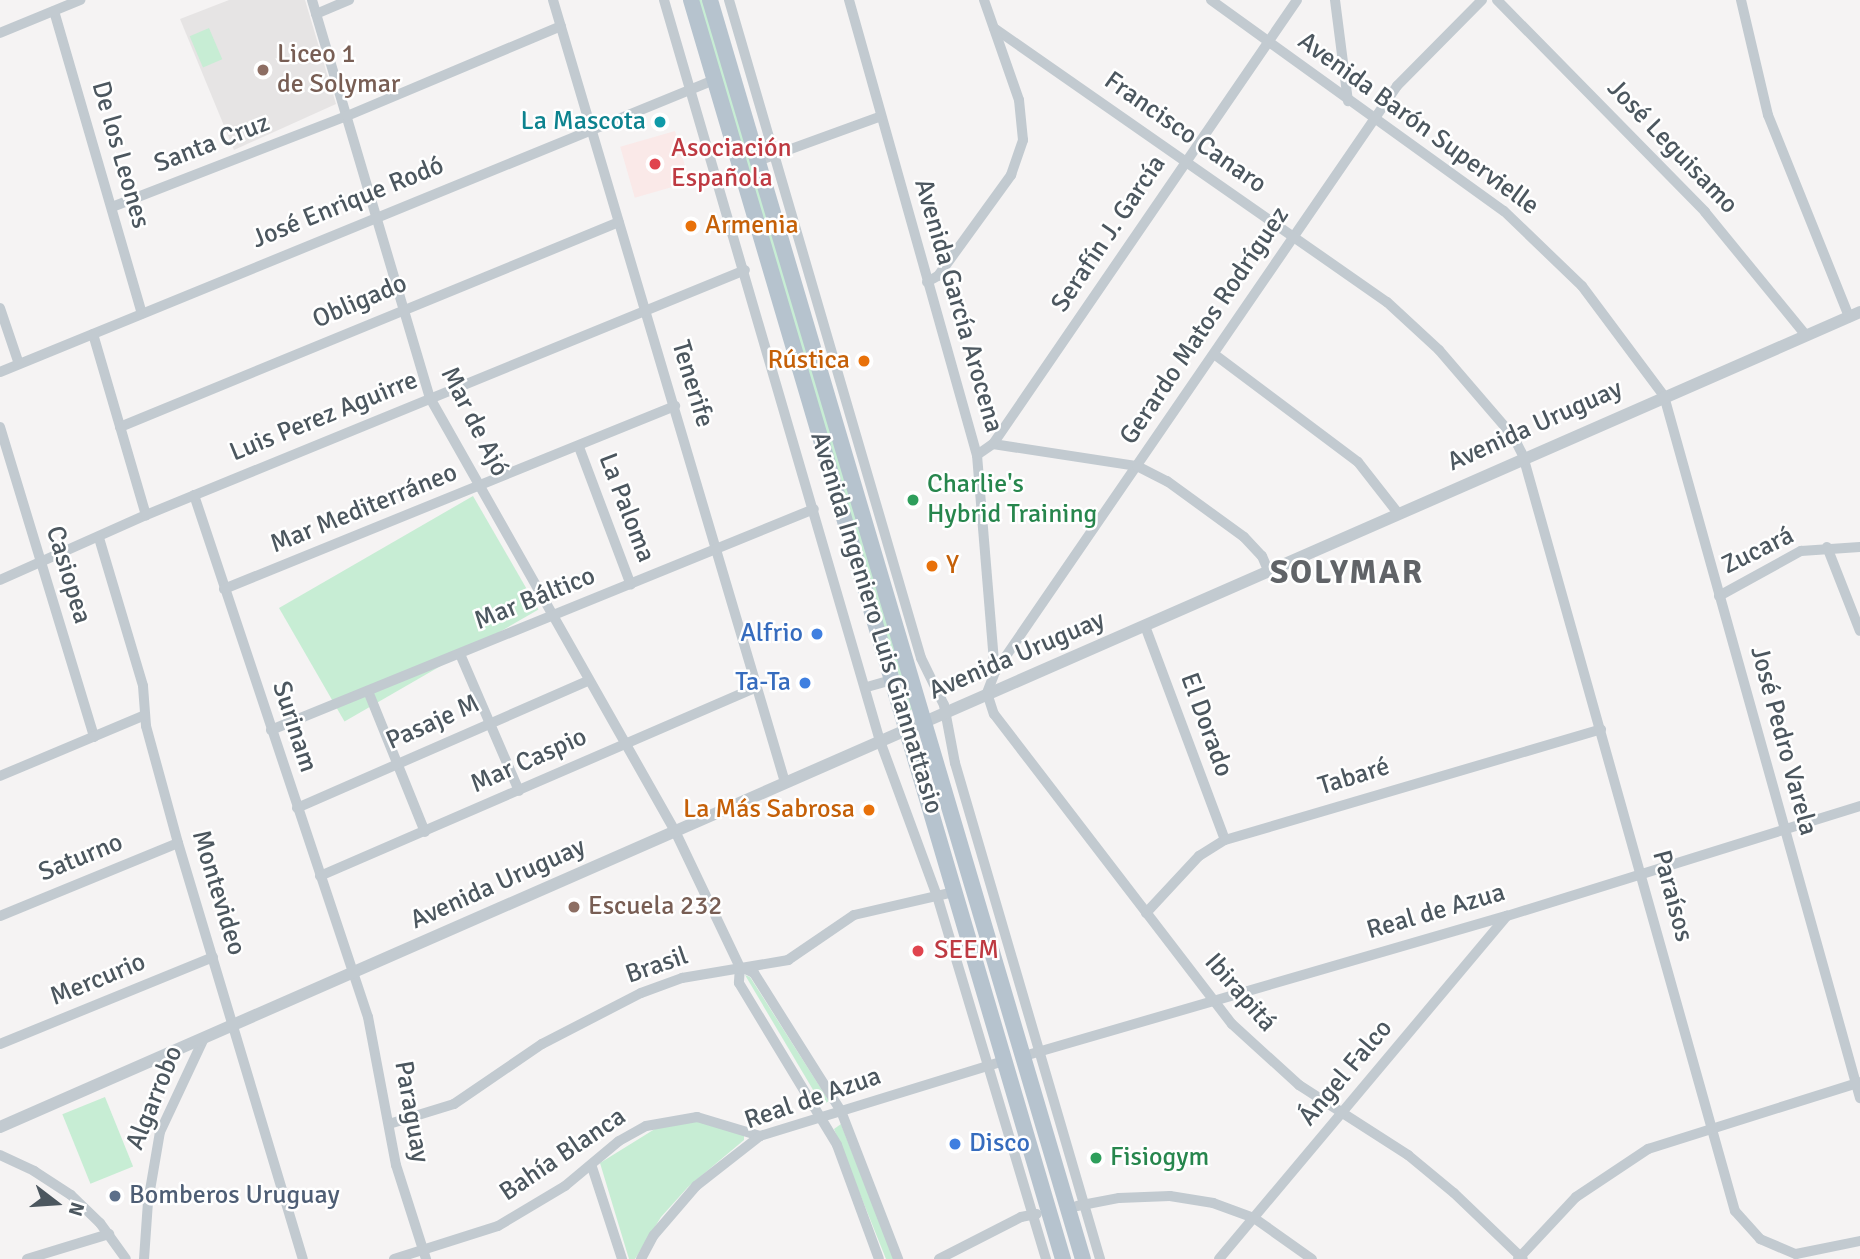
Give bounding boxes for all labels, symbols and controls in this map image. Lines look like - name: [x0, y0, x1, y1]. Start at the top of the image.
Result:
- street label: Avenida Barón Supervielle: [1291, 26, 1545, 222]
- place label: Liceo 1 de Solymar: [277, 39, 400, 100]
- marker: Liceo 1 de Solymar: [255, 62, 271, 78]
- street label: Francisco Canaro: [1098, 66, 1272, 200]
- street label: José Leguisamo: [1600, 73, 1744, 221]
- street label: De los Leones: [84, 78, 156, 232]
- place label: La Mascota: [521, 106, 646, 138]
- street label: Santa Cruz: [150, 108, 274, 180]
- marker: La Mascota: [652, 114, 668, 130]
- place label: Asociación Española: [671, 133, 792, 194]
- street label: José Enrique Rodó: [248, 150, 448, 256]
- street label: Serafín J. García: [1045, 150, 1173, 318]
- marker: Asociación Española: [645, 154, 665, 174]
- street label: Avenida García Arocena: [907, 176, 1009, 436]
- street label: Gerardo Matos Rodríguez: [1114, 201, 1296, 451]
- place label: Armenia: [705, 210, 799, 242]
- marker: Armenia: [683, 218, 699, 234]
- street label: Obligado: [308, 268, 412, 336]
- street label: Tenerife: [664, 337, 720, 431]
- place label: Rústica: [768, 345, 850, 377]
- marker: Rústica: [856, 353, 872, 369]
- street label: Mar de Ajó: [433, 362, 515, 482]
- street label: Luis Perez Aguirre: [225, 365, 423, 469]
- street label: Avenida Uruguay: [1443, 374, 1627, 478]
- street label: Avenida Ingeniero Luis Giannattasio: [803, 428, 949, 818]
- street label: La Paloma: [591, 449, 661, 567]
- street label: Mar Mediterráneo: [266, 457, 462, 561]
- place label: Charlie's Hybrid Training: [927, 469, 1097, 530]
- marker: Charlie's Hybrid Training: [905, 492, 921, 508]
- street label: Zucará: [1717, 520, 1799, 582]
- street label: Casiopea: [38, 522, 98, 628]
- place label: Y: [946, 550, 959, 582]
- district label: SOLYMAR: [1271, 553, 1423, 593]
- marker: Y: [924, 558, 940, 574]
- street label: Mar Báltico: [470, 561, 600, 637]
- street label: Avenida Uruguay: [924, 605, 1110, 707]
- place label: Alfrio: [740, 618, 803, 650]
- marker: Alfrio: [809, 626, 825, 642]
- street label: José Pedro Varela: [1743, 643, 1823, 839]
- place label: Ta-Ta: [735, 667, 791, 699]
- street label: El Dorado: [1173, 669, 1239, 781]
- marker: Ta-Ta: [797, 675, 813, 691]
- street label: Surinam: [265, 678, 323, 776]
- street label: Pasaje M: [381, 689, 485, 757]
- street label: Mar Caspio: [466, 722, 592, 800]
- street label: Tabaré: [1315, 751, 1393, 803]
- place label: La Más Sabrosa: [683, 794, 855, 826]
- marker: La Más Sabrosa: [861, 802, 877, 818]
- street label: Saturno: [34, 827, 128, 889]
- street label: Montevideo: [184, 827, 252, 959]
- street label: Avenida Uruguay: [406, 832, 590, 936]
- street label: Paraísos: [1645, 847, 1699, 945]
- street label: Real de Azua: [1363, 877, 1509, 947]
- place label: Escuela 232: [588, 891, 722, 923]
- marker: Escuela 232: [566, 899, 582, 915]
- place label: SEEM: [934, 935, 999, 967]
- street label: Brasil: [622, 941, 692, 991]
- marker: SEEM: [908, 941, 928, 961]
- street label: Mercurio: [46, 947, 150, 1013]
- street label: Ibirapitá: [1197, 947, 1283, 1039]
- street label: Ángel Falco: [1293, 1014, 1399, 1132]
- street label: Algarrobo: [120, 1041, 190, 1155]
- street label: Paraguay: [387, 1059, 435, 1165]
- street label: Real de Azua: [741, 1061, 885, 1137]
- street label: Bahía Blanca: [494, 1101, 632, 1209]
- place label: Disco: [969, 1128, 1030, 1160]
- marker: Disco: [947, 1136, 963, 1152]
- place label: Fisiogym: [1110, 1142, 1209, 1174]
- marker: Fisiogym: [1088, 1150, 1104, 1166]
- north arrow: [21, 1168, 91, 1238]
- place label: Bomberos Uruguay: [129, 1180, 340, 1212]
- marker: Bomberos Uruguay: [107, 1188, 123, 1204]
- text: N: [63, 1199, 89, 1219]

